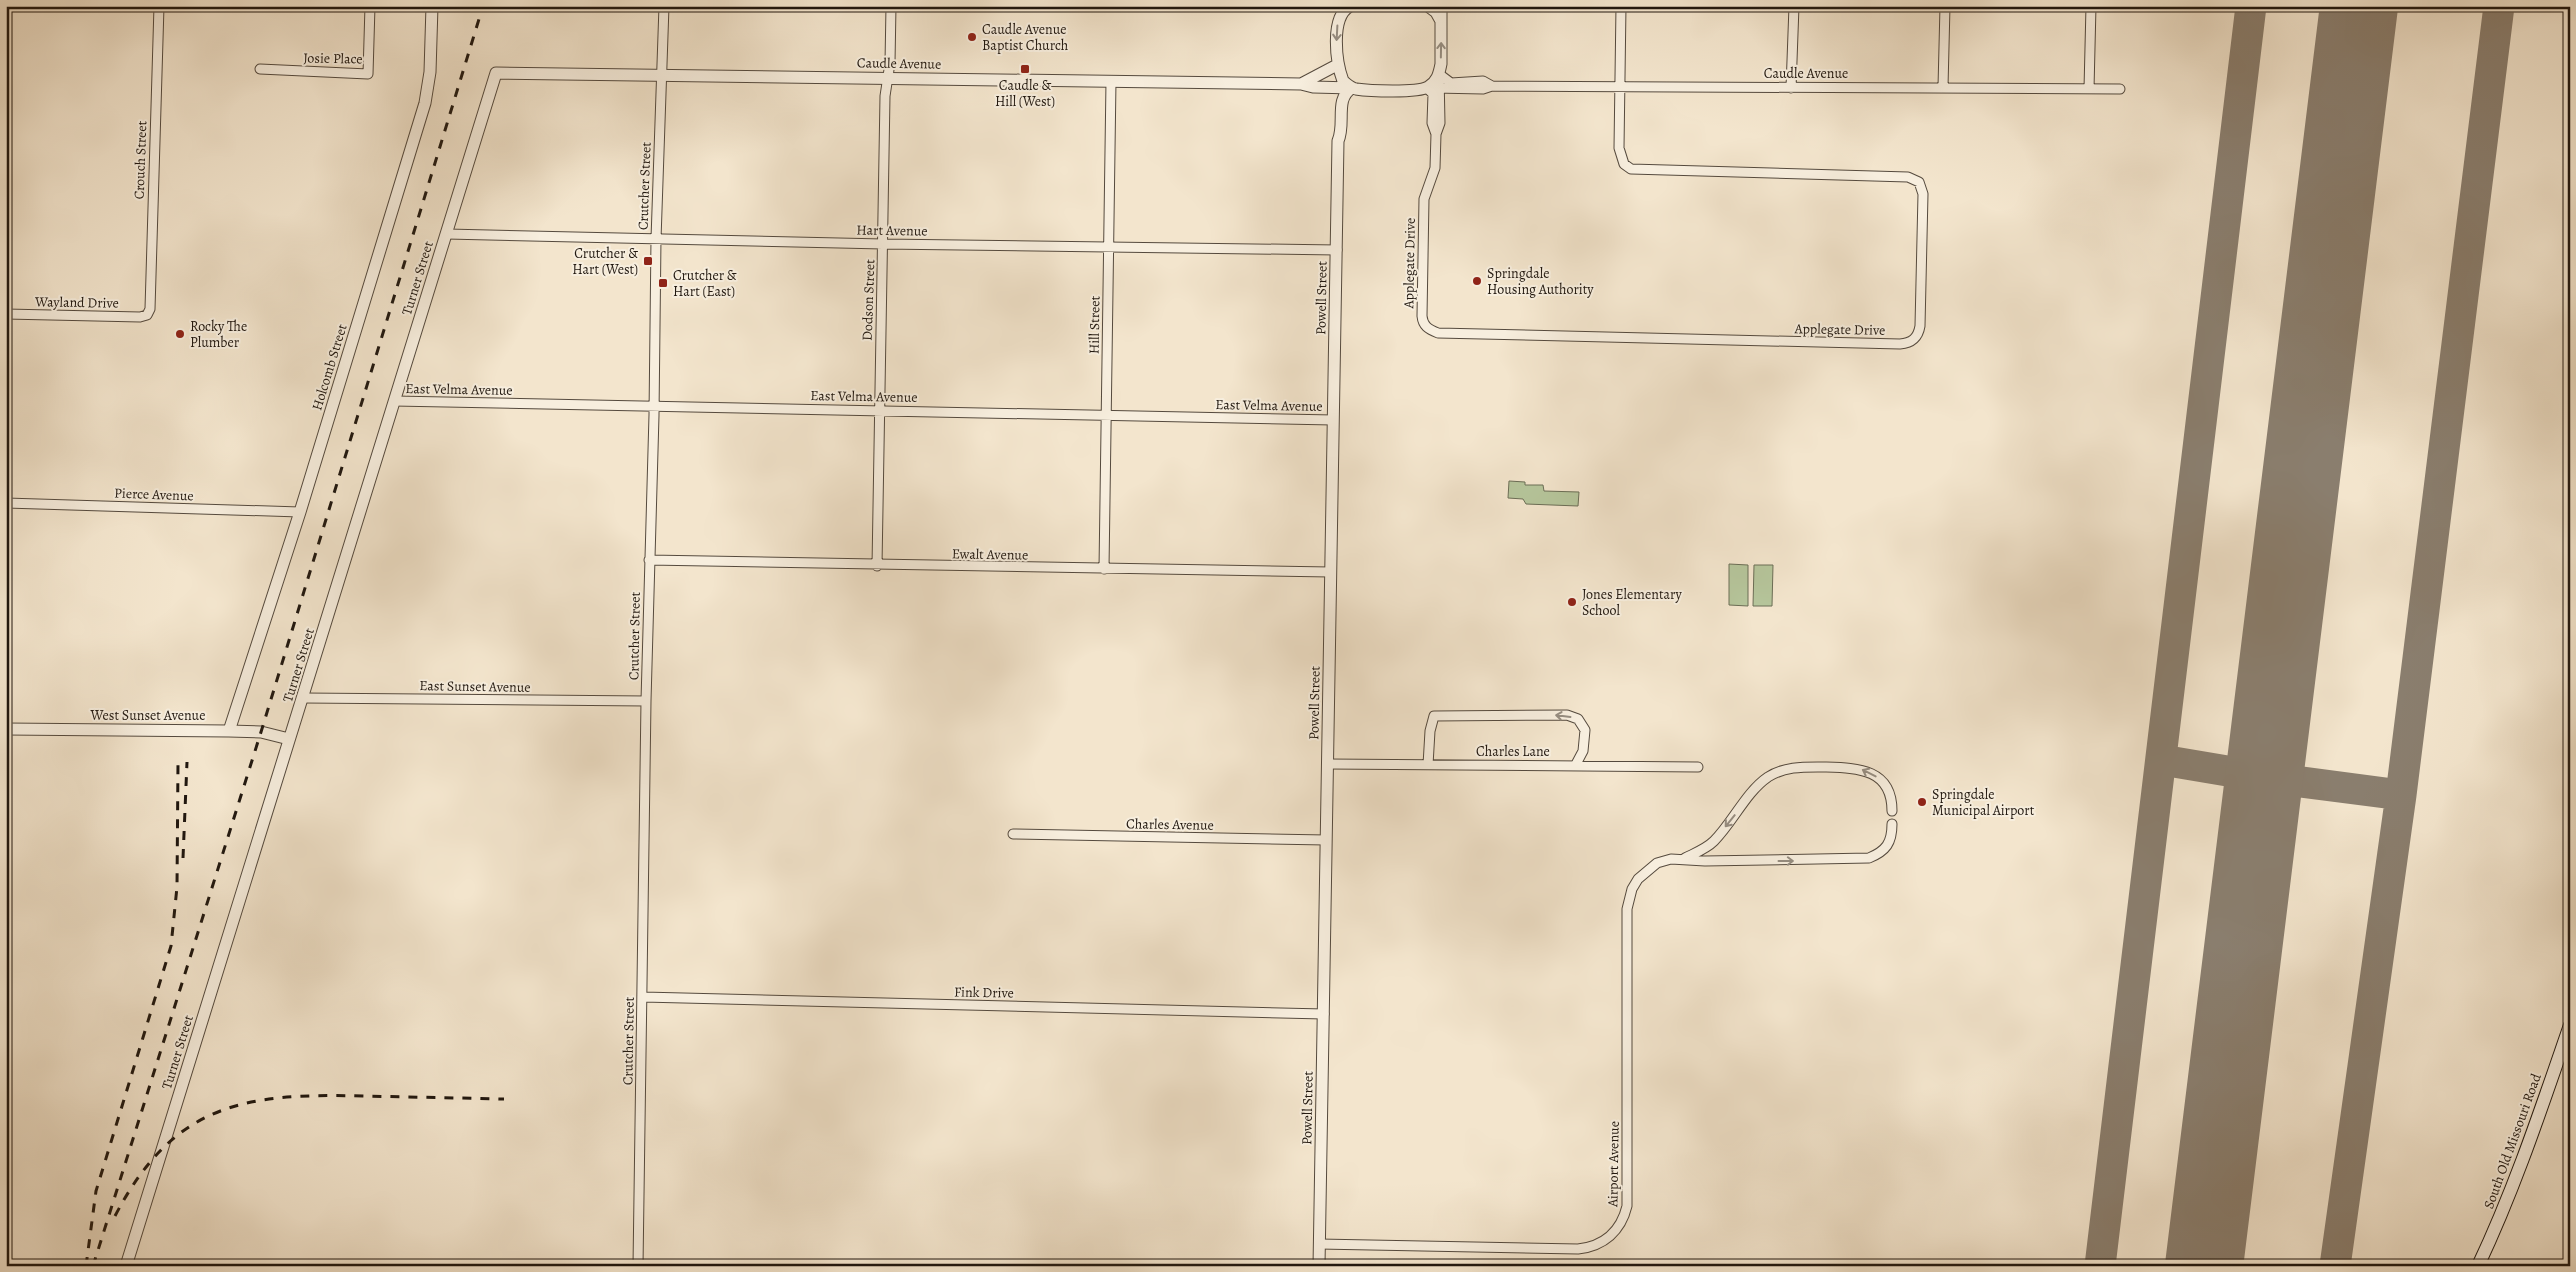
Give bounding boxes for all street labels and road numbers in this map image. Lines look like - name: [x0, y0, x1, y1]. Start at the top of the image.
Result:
- street label: Josie Place: [303, 48, 363, 69]
- street label: Caudle Avenue: [857, 53, 941, 74]
- street label: Caudle Avenue: [1764, 64, 1848, 83]
- street label: Crouch Street: [130, 120, 151, 200]
- street label: Crutcher Street: [633, 141, 656, 230]
- street label: Applegate Drive: [1399, 218, 1420, 310]
- street label: Hart Avenue: [856, 220, 928, 241]
- street label: Turner Street: [397, 238, 438, 318]
- street label: Dodson Street: [858, 258, 879, 341]
- street label: Powell Street: [1311, 261, 1332, 335]
- street label: Wayland Drive: [34, 292, 119, 313]
- street label: Hill Street: [1084, 295, 1105, 354]
- street label: Applegate Drive: [1793, 319, 1885, 340]
- street label: Holcomb Street: [307, 321, 352, 413]
- street label: East Velma Avenue: [405, 379, 513, 400]
- street label: East Velma Avenue: [810, 386, 918, 407]
- street label: East Velma Avenue: [1215, 395, 1323, 416]
- street label: Pierce Avenue: [114, 484, 194, 505]
- street label: Ewalt Avenue: [952, 544, 1028, 565]
- street label: Crutcher Street: [624, 591, 645, 680]
- street label: Turner Street: [278, 625, 319, 705]
- street label: Powell Street: [1304, 666, 1325, 740]
- street label: East Sunset Avenue: [419, 676, 531, 697]
- street label: West Sunset Avenue: [90, 706, 205, 725]
- street label: Charles Lane: [1476, 742, 1550, 761]
- street label: Charles Avenue: [1126, 814, 1214, 835]
- street label: Fink Drive: [954, 982, 1014, 1003]
- street label: Crutcher Street: [618, 996, 639, 1085]
- street label: Turner Street: [157, 1012, 198, 1092]
- street label: South Old Missouri Road: [2479, 1070, 2546, 1211]
- street label: Powell Street: [1297, 1071, 1318, 1145]
- street label: Airport Avenue: [1603, 1121, 1624, 1208]

